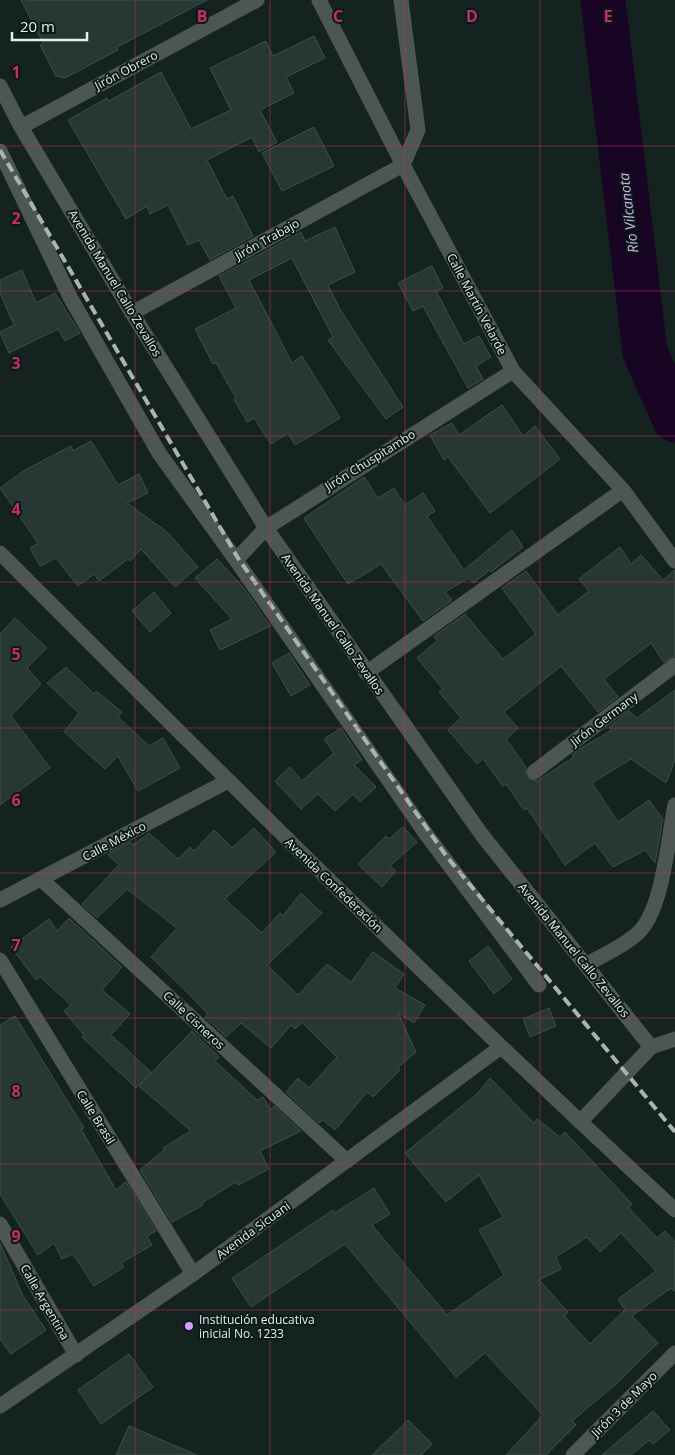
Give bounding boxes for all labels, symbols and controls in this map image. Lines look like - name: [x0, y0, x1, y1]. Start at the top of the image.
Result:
- text: B: [197, 5, 207, 27]
- text: C: [333, 5, 343, 27]
- text: D: [466, 5, 478, 27]
- text: E: [604, 5, 613, 27]
- scale bar: [12, 10, 88, 42]
- text: 20 m: [20, 16, 55, 36]
- street label: Jirón Obrero: [91, 46, 161, 94]
- text: 1: [11, 61, 21, 83]
- water label: Río Vilcanota: [614, 172, 642, 254]
- street label: Avenida Manuel Callo Zevallos: [64, 206, 166, 360]
- text: 2: [11, 207, 21, 229]
- street label: Jirón Trabajo: [231, 214, 302, 264]
- street label: Calle Martín Velarde: [443, 250, 511, 358]
- text: 3: [11, 352, 21, 374]
- street label: Jirón Chuspitambo: [321, 425, 419, 495]
- text: 4: [11, 498, 21, 520]
- street label: Avenida Manuel Callo Zevallos: [278, 550, 389, 698]
- text: 5: [11, 643, 21, 665]
- street label: Jirón Germany: [566, 687, 642, 751]
- text: 6: [11, 789, 21, 811]
- street label: Calle México: [79, 817, 149, 865]
- street label: Avenida Confederación: [281, 834, 387, 936]
- street label: Avenida Manuel Callo Zevallos: [514, 879, 634, 1021]
- text: 7: [11, 934, 21, 956]
- street label: Calle Cisneros: [160, 987, 229, 1053]
- text: 8: [11, 1080, 21, 1102]
- street label: Calle Brasil: [73, 1087, 119, 1147]
- street label: Avenida Sicuani: [213, 1197, 293, 1263]
- text: 9: [11, 1225, 21, 1247]
- street label: Calle Argentina: [16, 1261, 74, 1343]
- place label: Institución educativa inicial No. 1233: [199, 1311, 315, 1342]
- marker: Institución educativa inicial No. 1233: [183, 1320, 195, 1332]
- street label: Jirón 3 de Mayo: [587, 1367, 661, 1441]

